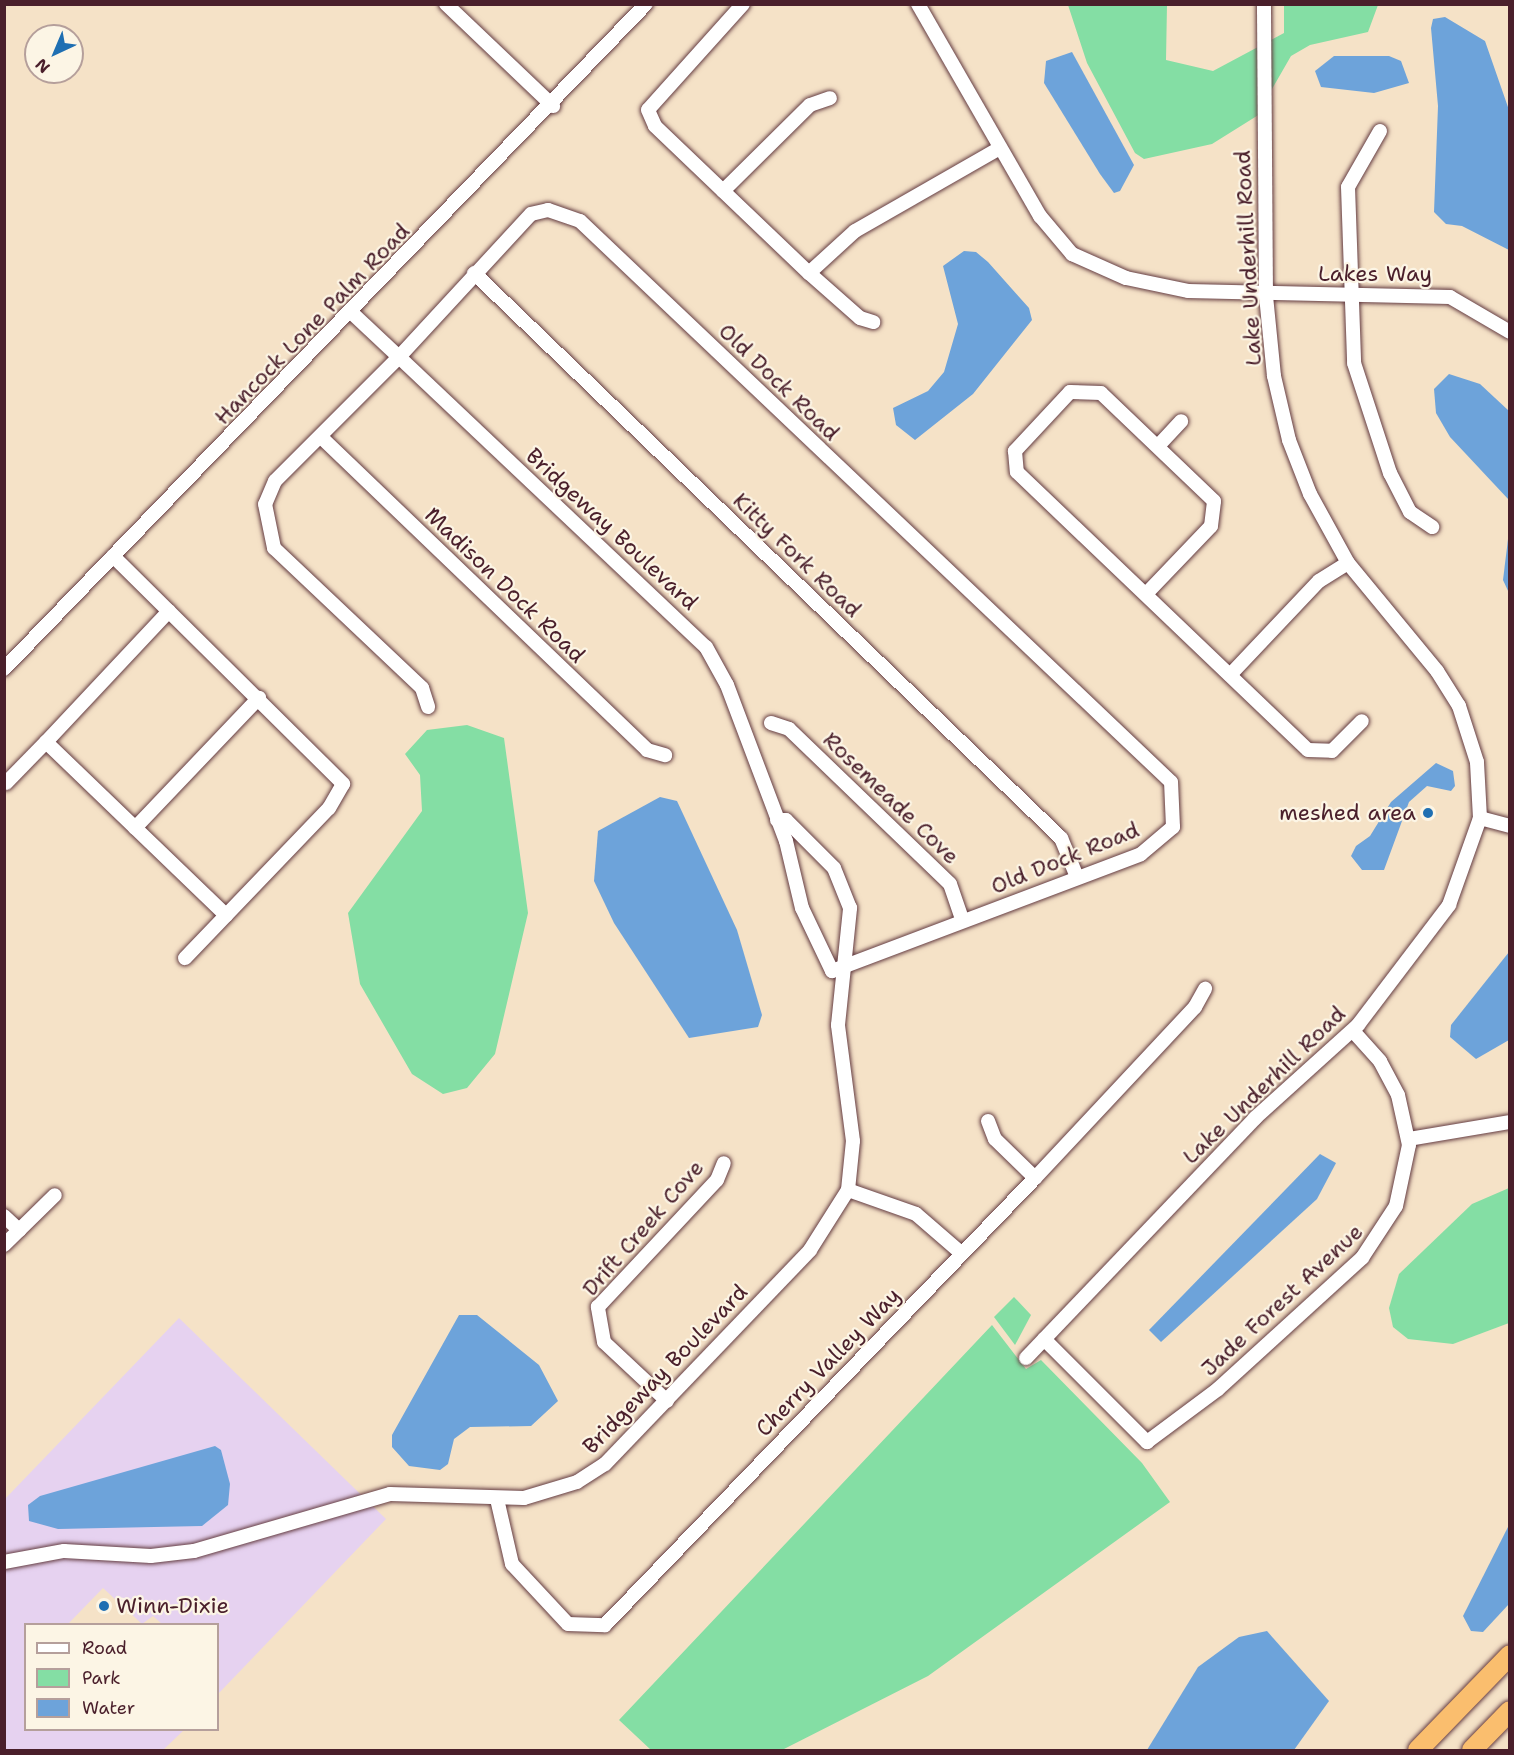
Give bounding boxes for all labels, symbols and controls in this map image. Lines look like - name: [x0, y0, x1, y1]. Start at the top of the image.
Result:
- north arrow: [24, 24, 84, 84]
- text: N: [31, 54, 54, 78]
- street label: Lake Underhill Road: [1229, 149, 1267, 367]
- street label: Hancock Lone Palm Road: [209, 218, 415, 430]
- street label: Lakes Way: [1318, 261, 1432, 287]
- street label: Old Dock Road: [713, 318, 845, 446]
- street label: Bridgeway Boulevard: [520, 442, 704, 616]
- street label: Kitty Fork Road: [727, 487, 867, 623]
- street label: Madison Dock Road: [419, 502, 591, 668]
- street label: Rosemeade Cove: [818, 726, 964, 870]
- place label: meshed area: [1279, 800, 1416, 826]
- marker: meshed area: [1421, 806, 1435, 820]
- street label: Old Dock Road: [987, 816, 1143, 900]
- street label: Lake Underhill Road: [1177, 1000, 1351, 1170]
- street label: Drift Creek Cove: [577, 1155, 709, 1301]
- street label: Jade Forest Avenue: [1196, 1218, 1368, 1382]
- street label: Bridgeway Boulevard: [577, 1279, 753, 1459]
- street label: Cherry Valley Way: [750, 1282, 906, 1442]
- place label: Winn-Dixie: [116, 1593, 229, 1619]
- marker: Winn-Dixie: [97, 1599, 111, 1613]
- legend: [24, 1623, 219, 1731]
- text: Road: [82, 1636, 127, 1660]
- text: Park: [82, 1666, 121, 1690]
- text: Water: [82, 1696, 135, 1720]

